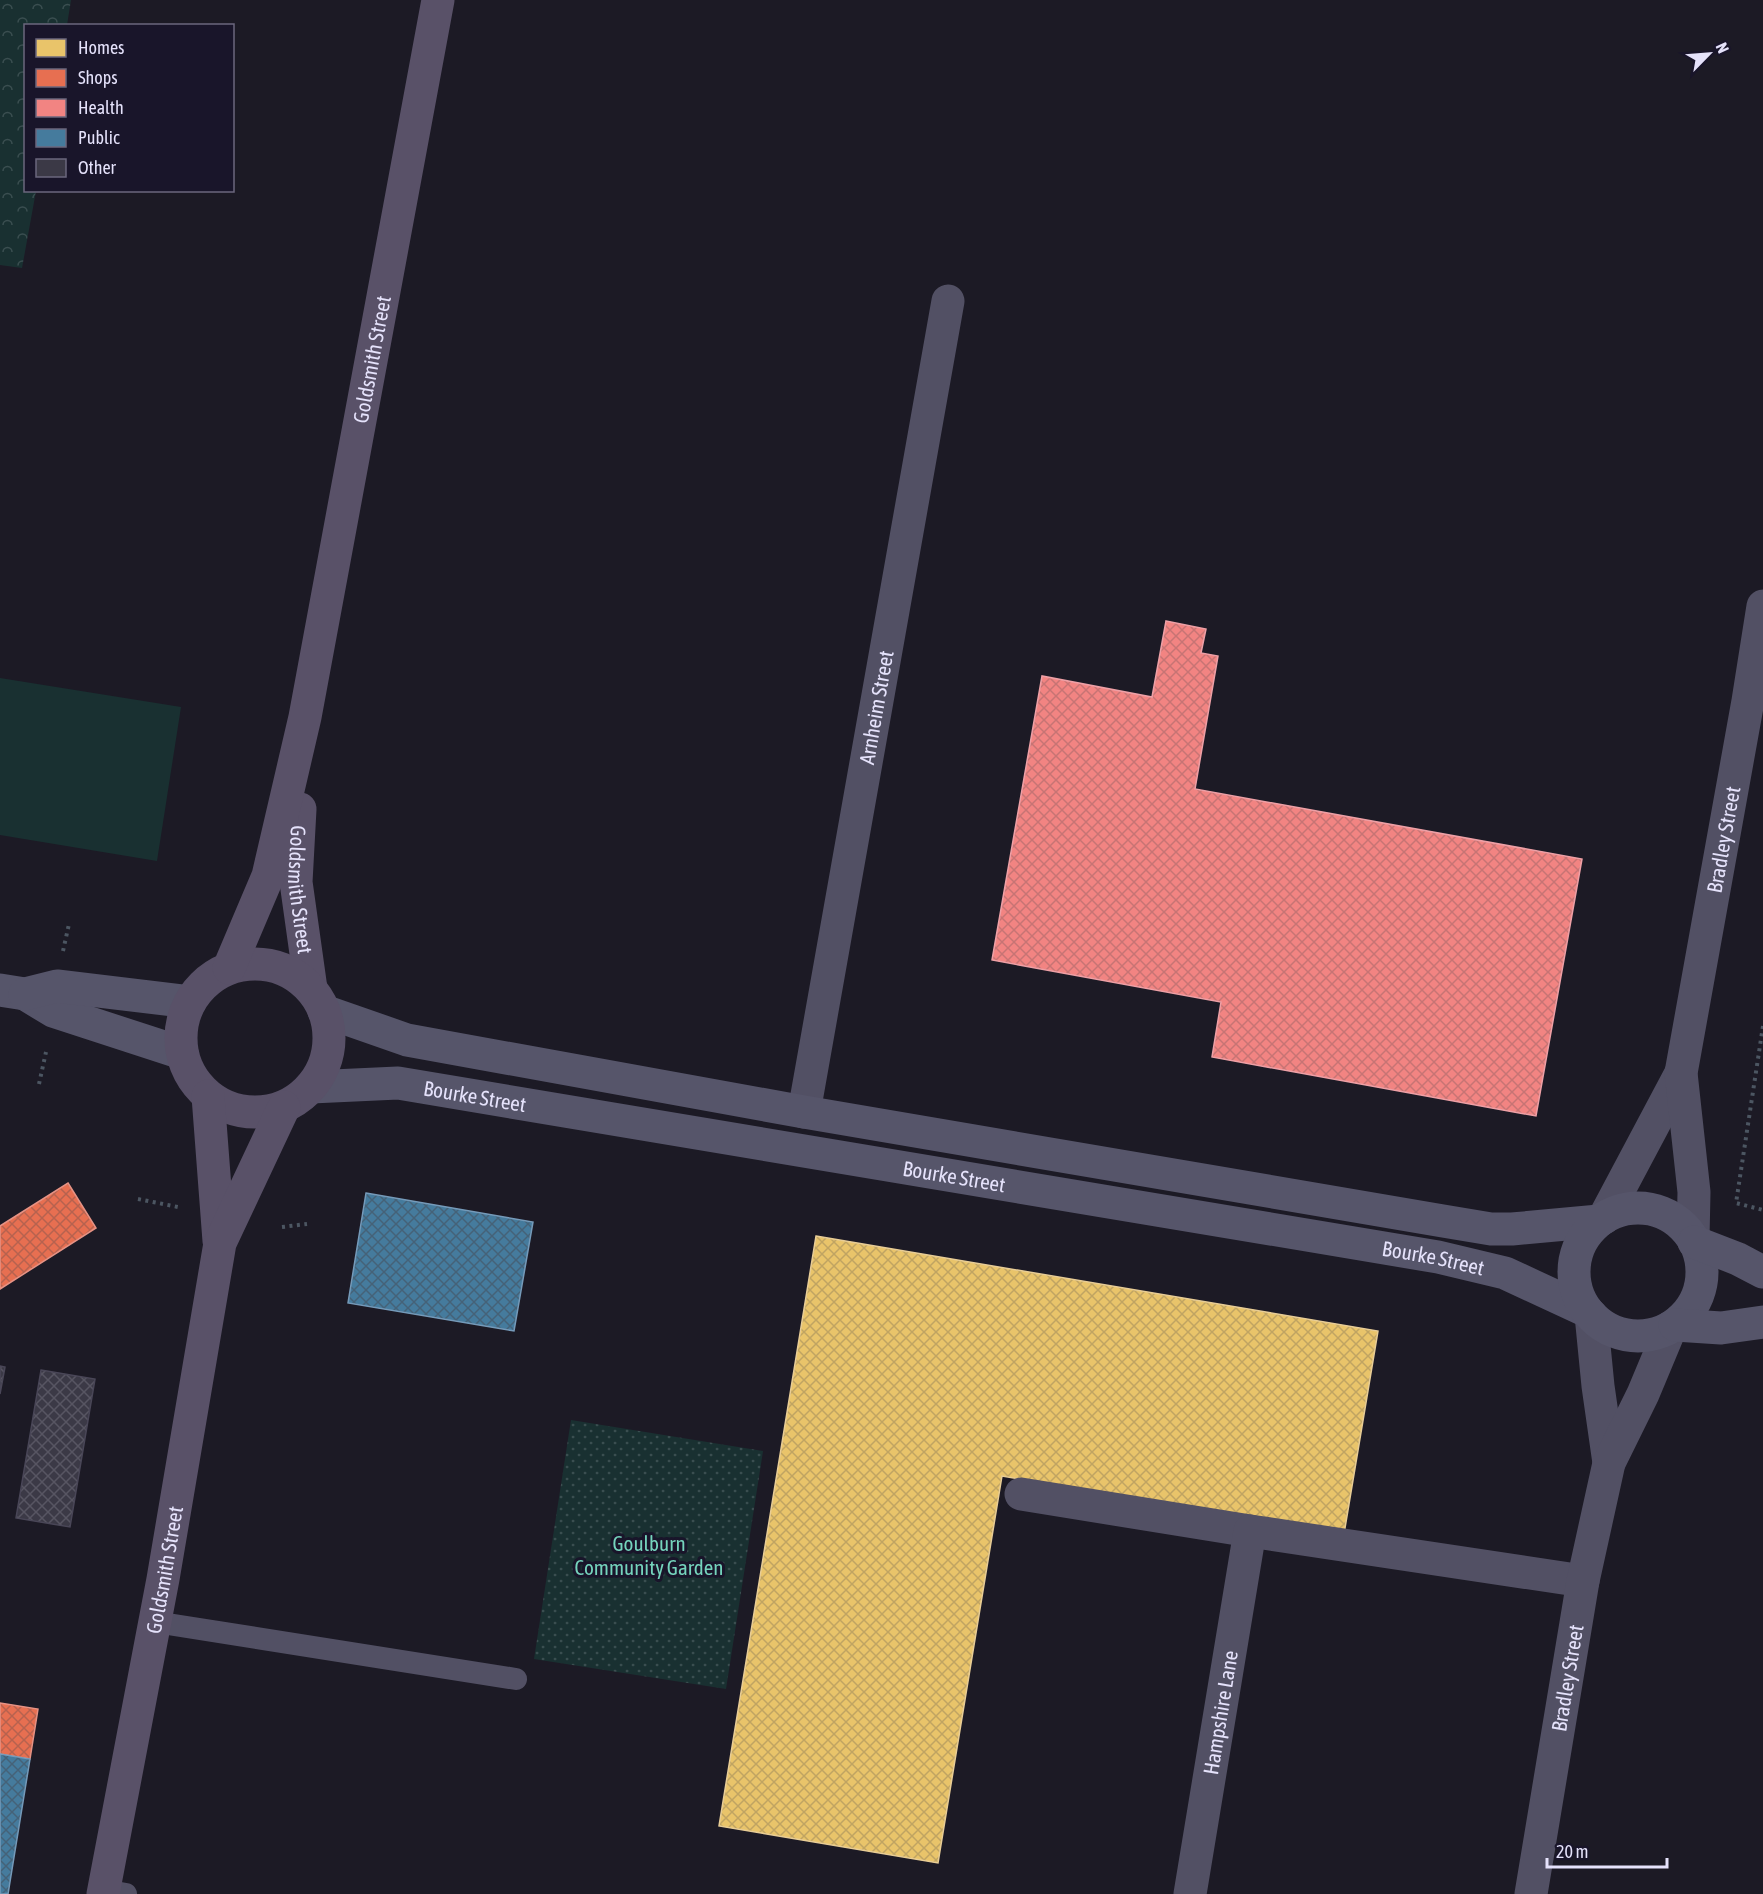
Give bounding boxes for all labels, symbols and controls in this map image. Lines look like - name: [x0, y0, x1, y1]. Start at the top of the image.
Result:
- legend: [24, 24, 234, 192]
- north arrow: [1679, 24, 1739, 84]
- text: Homes: [78, 37, 124, 58]
- text: N: [1712, 40, 1733, 56]
- text: Shops: [78, 67, 118, 88]
- text: Health: [78, 97, 124, 118]
- text: Public: [78, 127, 120, 148]
- text: Other: [78, 157, 117, 178]
- street label: Goldsmith Street: [348, 294, 395, 425]
- street label: Arnheim Street: [854, 648, 898, 766]
- street label: Bradley Street: [1702, 784, 1744, 895]
- street label: Goldsmith Street: [284, 825, 318, 955]
- street label: Bourke Street: [422, 1075, 528, 1116]
- street label: Bourke Street: [901, 1156, 1007, 1196]
- street label: Bourke Street: [1380, 1236, 1487, 1280]
- street label: Goldsmith Street: [141, 1504, 187, 1635]
- park label: Goulburn Community Garden: [574, 1531, 724, 1579]
- street label: Bradley Street: [1546, 1623, 1588, 1733]
- street label: Hampshire Lane: [1198, 1648, 1242, 1776]
- scale bar: [1547, 1831, 1667, 1869]
- text: 20 m: [1556, 1841, 1588, 1862]

